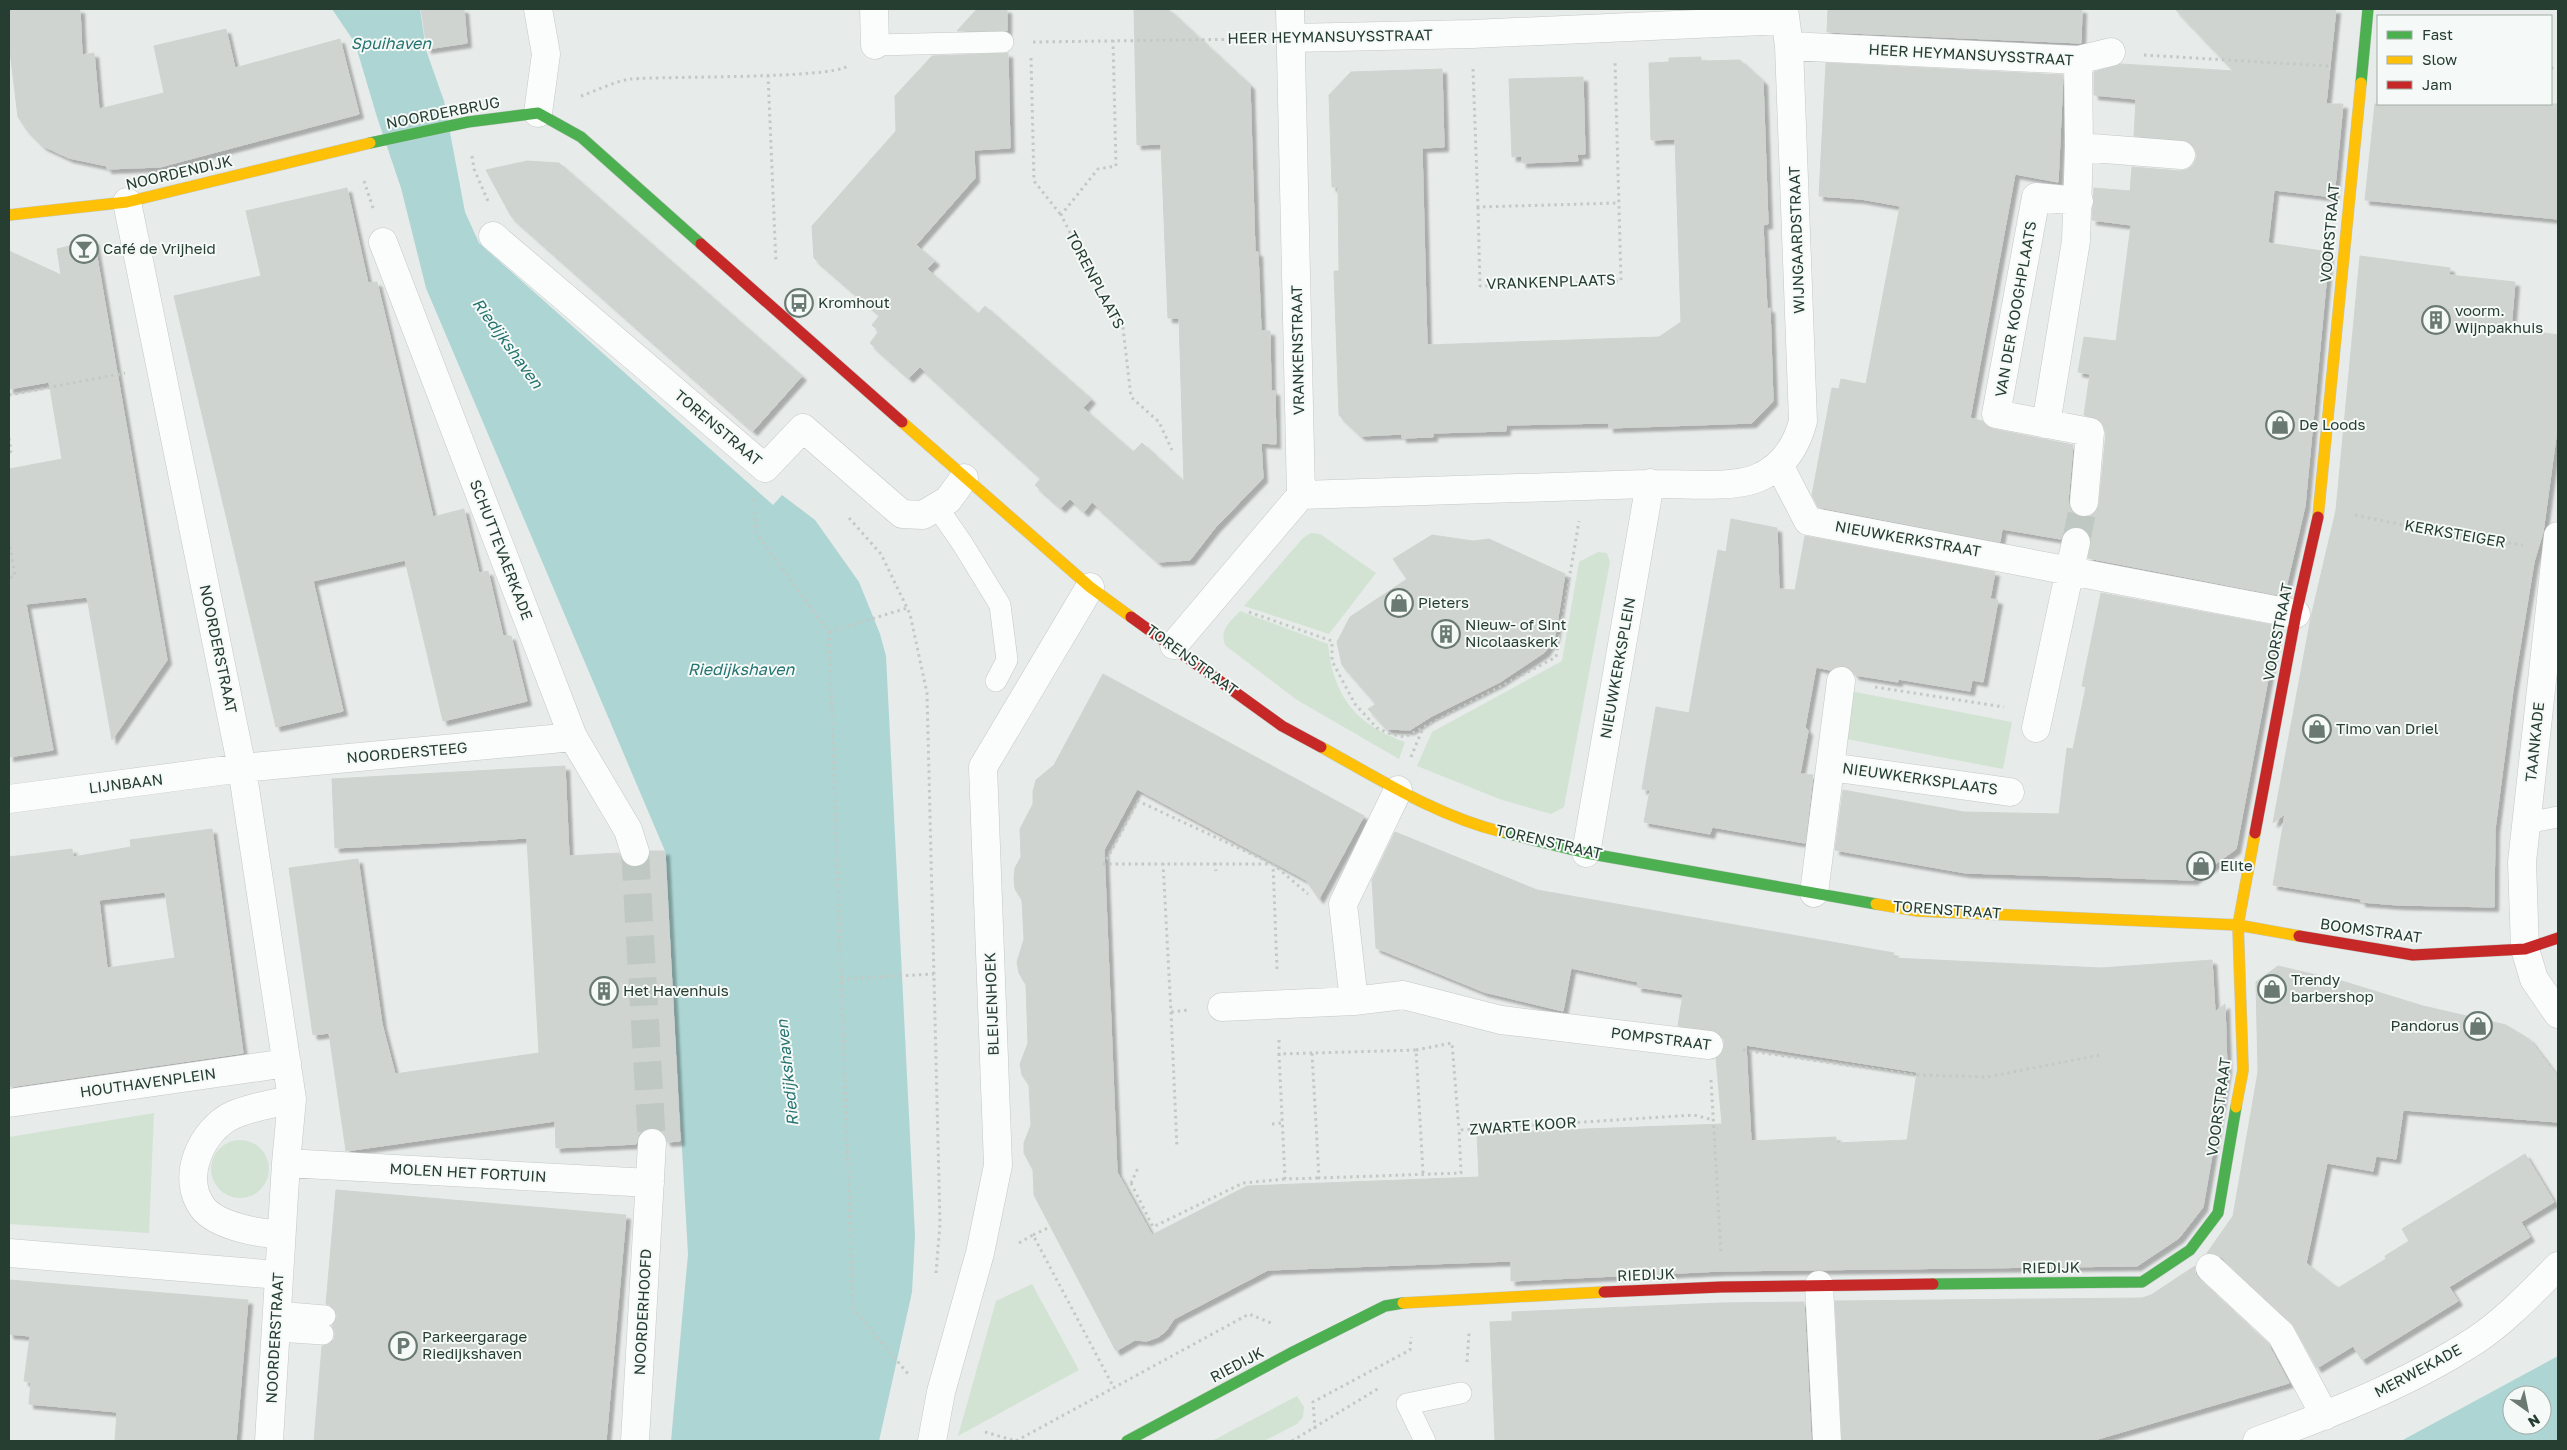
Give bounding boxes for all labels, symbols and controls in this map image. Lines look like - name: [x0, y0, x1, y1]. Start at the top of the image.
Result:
- legend: [2377, 15, 2552, 105]
- street label: HEER HEYMANSUYSSTRAAT: [1227, 25, 1433, 47]
- text: Fast: [2422, 25, 2453, 43]
- water label: Spuihaven: [351, 33, 432, 53]
- street label: HEER HEYMANSUYSSTRAAT: [1868, 40, 2074, 68]
- text: Slow: [2422, 50, 2457, 68]
- text: Jam: [2422, 75, 2452, 93]
- street label: NOORDERBRUG: [385, 92, 501, 132]
- street label: NOORDENDIJK: [124, 151, 234, 193]
- street label: WIJNGAARDSTRAAT: [1784, 166, 1808, 314]
- street label: VOORSTRAAT: [2316, 183, 2342, 283]
- street label: VAN DER KOOGHPLAATS: [1991, 219, 2039, 398]
- street label: TORENPLAATS: [1063, 228, 1129, 331]
- bar icon: Café de Vrijheid: [69, 234, 99, 264]
- place label: Café de Vrijheid: [103, 239, 216, 257]
- street label: VRANKENPLAATS: [1486, 270, 1616, 292]
- street label: VRANKENSTRAAT: [1287, 285, 1307, 415]
- bus stop icon: Kromhout: [784, 288, 814, 318]
- place label: Kromhout: [818, 293, 890, 311]
- water label: Riedijkshaven: [469, 294, 548, 393]
- place label: voorm. Wijnpakhuis: [2455, 301, 2543, 336]
- building icon: voorm. Wijnpakhuis: [2421, 305, 2451, 335]
- street label: TORENSTRAAT: [671, 386, 766, 469]
- shop icon: De Loods: [2265, 410, 2295, 440]
- place label: De Loods: [2299, 415, 2366, 433]
- street label: SCHUTTEVAERKADE: [467, 477, 537, 622]
- street label: KERKSTEIGER: [2403, 515, 2507, 551]
- street label: NIEUWKERKSTRAAT: [1834, 516, 1983, 560]
- street label: VOORSTRAAT: [2259, 581, 2295, 682]
- street label: NOORDERSTRAAT: [197, 583, 241, 715]
- shop icon: Pieters: [1384, 588, 1414, 618]
- place label: Pieters: [1418, 593, 1469, 611]
- street label: NIEUWKERKSPLEIN: [1596, 596, 1638, 740]
- place label: Nieuw- of Sint Nicolaaskerk: [1465, 615, 1566, 650]
- building icon: Nieuw- of Sint Nicolaaskerk: [1431, 619, 1461, 649]
- street label: TORENSTRAAT: [1143, 620, 1242, 698]
- water label: Riedijkshaven: [688, 659, 796, 679]
- street label: TAANKADE: [2521, 701, 2547, 783]
- shop icon: Timo van Driel: [2302, 714, 2332, 744]
- place label: Timo van Driel: [2336, 719, 2439, 737]
- street label: NOORDERSTEEG: [346, 738, 468, 766]
- street label: NIEUWKERKSPLAATS: [1841, 758, 1999, 798]
- street label: LIJNBAAN: [88, 770, 164, 796]
- street label: TORENSTRAAT: [1494, 820, 1604, 862]
- shop icon: Elite: [2186, 851, 2216, 881]
- place label: Elite: [2220, 856, 2253, 874]
- street label: TORENSTRAAT: [1892, 896, 2002, 922]
- street label: BOOMSTRAAT: [2319, 914, 2423, 946]
- street label: BLEIJENHOEK: [980, 952, 1002, 1056]
- place label: Trendy barbershop: [2291, 970, 2374, 1005]
- shop icon: Trendy barbershop: [2257, 974, 2287, 1004]
- building icon: Het Havenhuis: [589, 976, 619, 1006]
- place label: Het Havenhuis: [623, 981, 729, 999]
- shop icon: Pandorus: [2463, 1011, 2493, 1041]
- place label: Pandorus: [2391, 1016, 2459, 1034]
- water label: Riedijkshaven: [771, 1018, 803, 1127]
- street label: POMPSTRAAT: [1610, 1023, 1712, 1053]
- street label: VOORSTRAAT: [2202, 1056, 2234, 1157]
- street label: HOUTHAVENPLEIN: [79, 1064, 217, 1100]
- street label: ZWARTE KOOR: [1469, 1112, 1577, 1138]
- street label: MOLEN HET FORTUIN: [389, 1159, 547, 1185]
- street label: NOORDERHOOFD: [630, 1248, 654, 1376]
- street label: RIEDIJK: [2022, 1257, 2080, 1277]
- street label: RIEDIJK: [1617, 1264, 1675, 1284]
- street label: NOORDERSTRAAT: [262, 1272, 286, 1404]
- place label: Parkeergarage Riedijkshaven: [422, 1327, 527, 1362]
- parking icon: Parkeergarage Riedijkshaven: [388, 1331, 418, 1361]
- street label: MERWEKADE: [2371, 1340, 2464, 1401]
- street label: RIEDIJK: [1207, 1343, 1266, 1386]
- north arrow: [2502, 1385, 2552, 1435]
- text: N: [2525, 1411, 2543, 1431]

